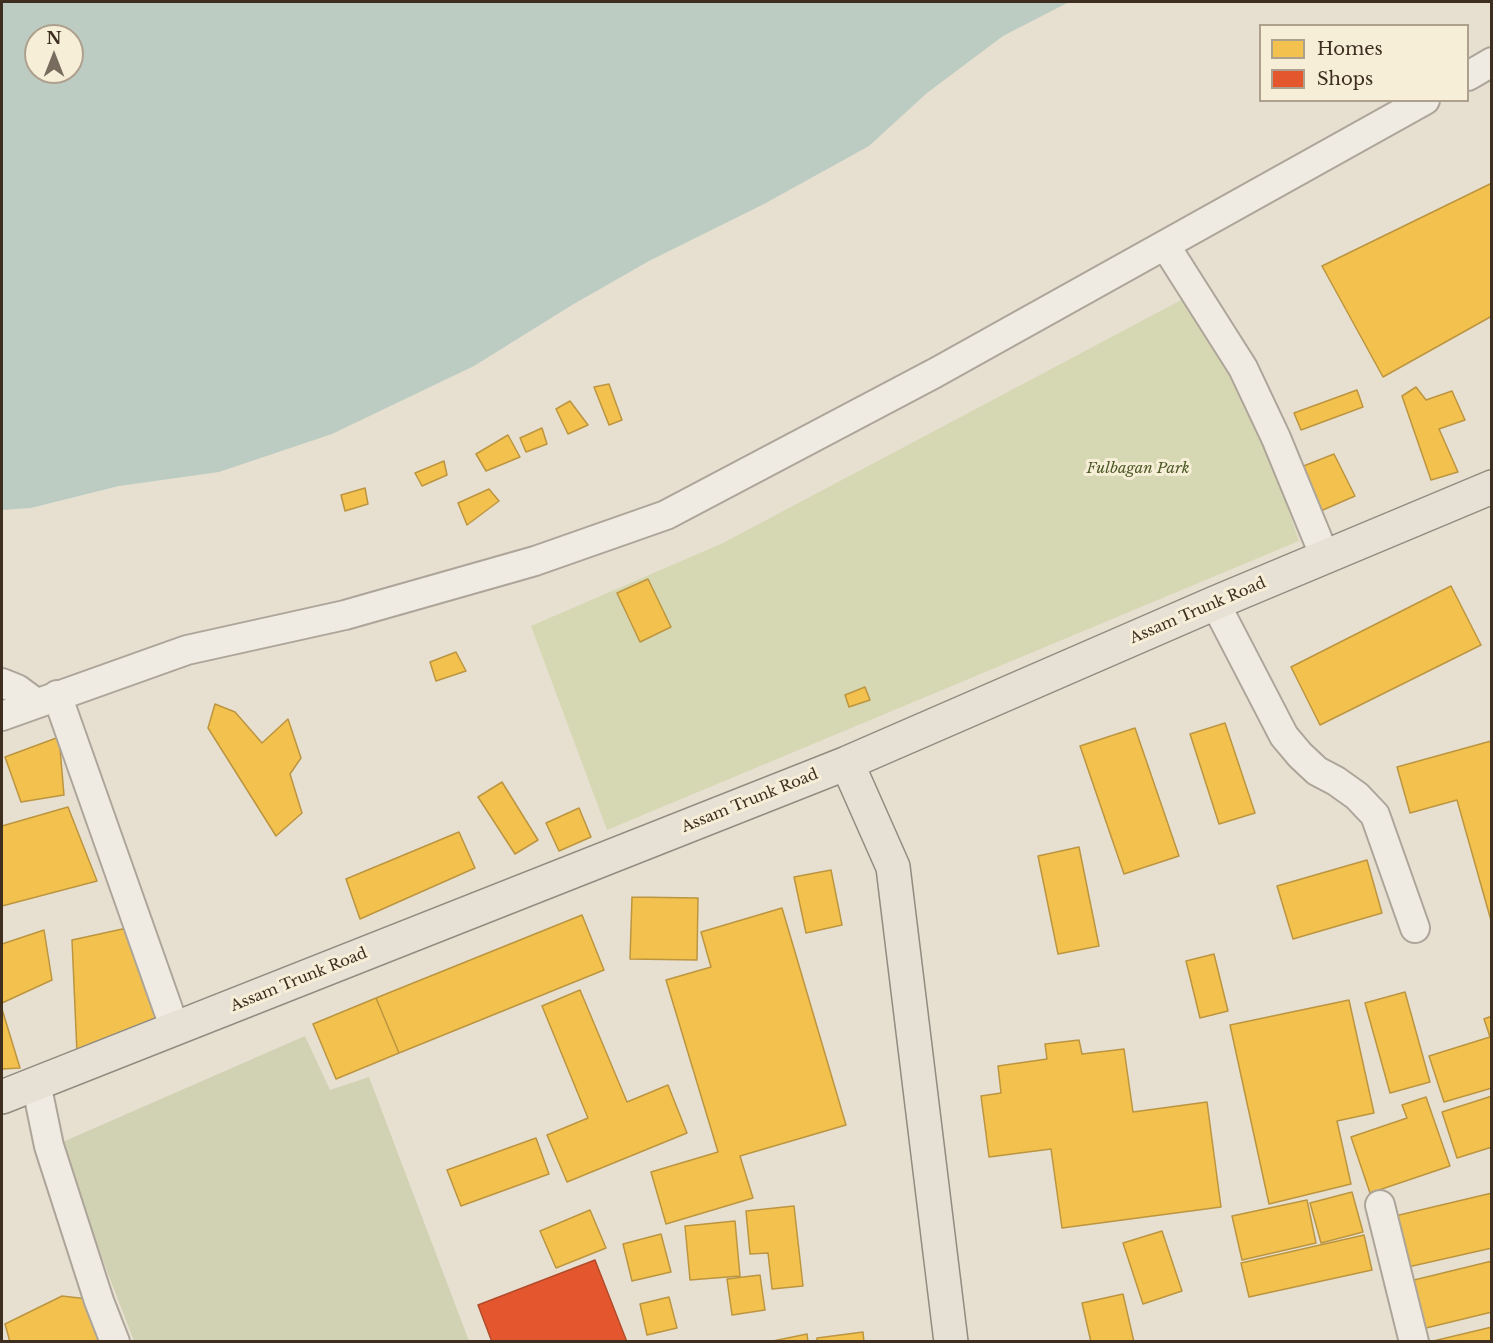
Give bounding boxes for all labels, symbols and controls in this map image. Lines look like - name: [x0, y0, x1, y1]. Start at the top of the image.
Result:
- north arrow: [24, 24, 84, 84]
- legend: [1259, 24, 1469, 102]
- text: N: [46, 28, 62, 48]
- text: Homes: [1317, 38, 1383, 60]
- text: Shops: [1317, 68, 1373, 90]
- park label: Fulbagan Park: [1086, 460, 1190, 478]
- street label: Assam Trunk Road: [1127, 574, 1269, 648]
- street label: Assam Trunk Road: [679, 765, 821, 837]
- street label: Assam Trunk Road: [228, 944, 370, 1016]

